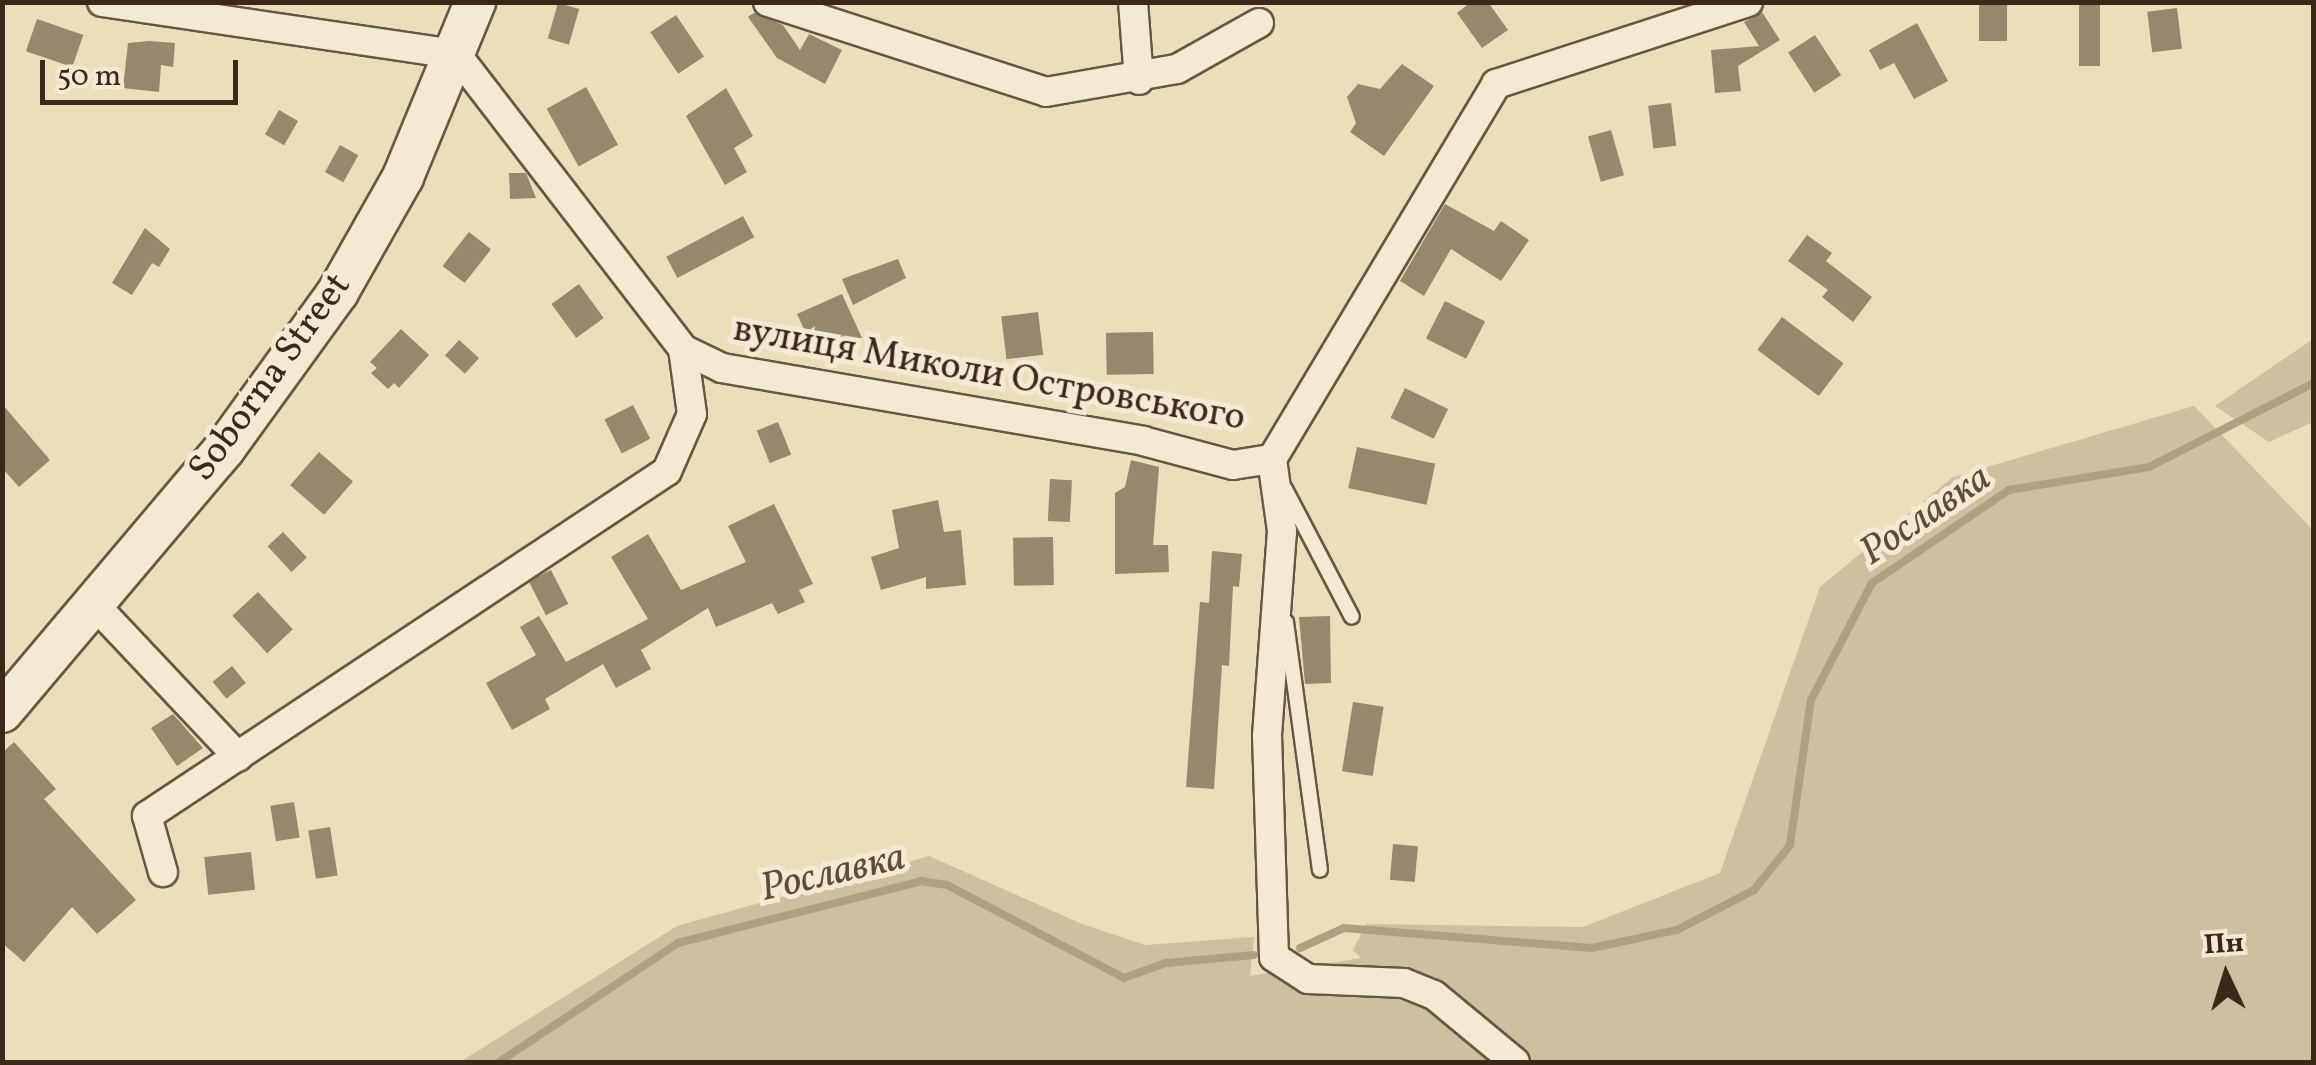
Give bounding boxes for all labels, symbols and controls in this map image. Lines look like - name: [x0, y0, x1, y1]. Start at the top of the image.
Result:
- scale bar: [45, 40, 242, 102]
- text: 50 m: [57, 56, 121, 98]
- street label: Soborna Street: [180, 265, 362, 491]
- street label: вулиця Миколи Островського: [730, 307, 1248, 443]
- water label: Рославка: [1852, 455, 2000, 577]
- water label: Рославка: [756, 834, 910, 914]
- text: Пн: [2203, 924, 2245, 965]
- north arrow: [2176, 925, 2276, 1025]

